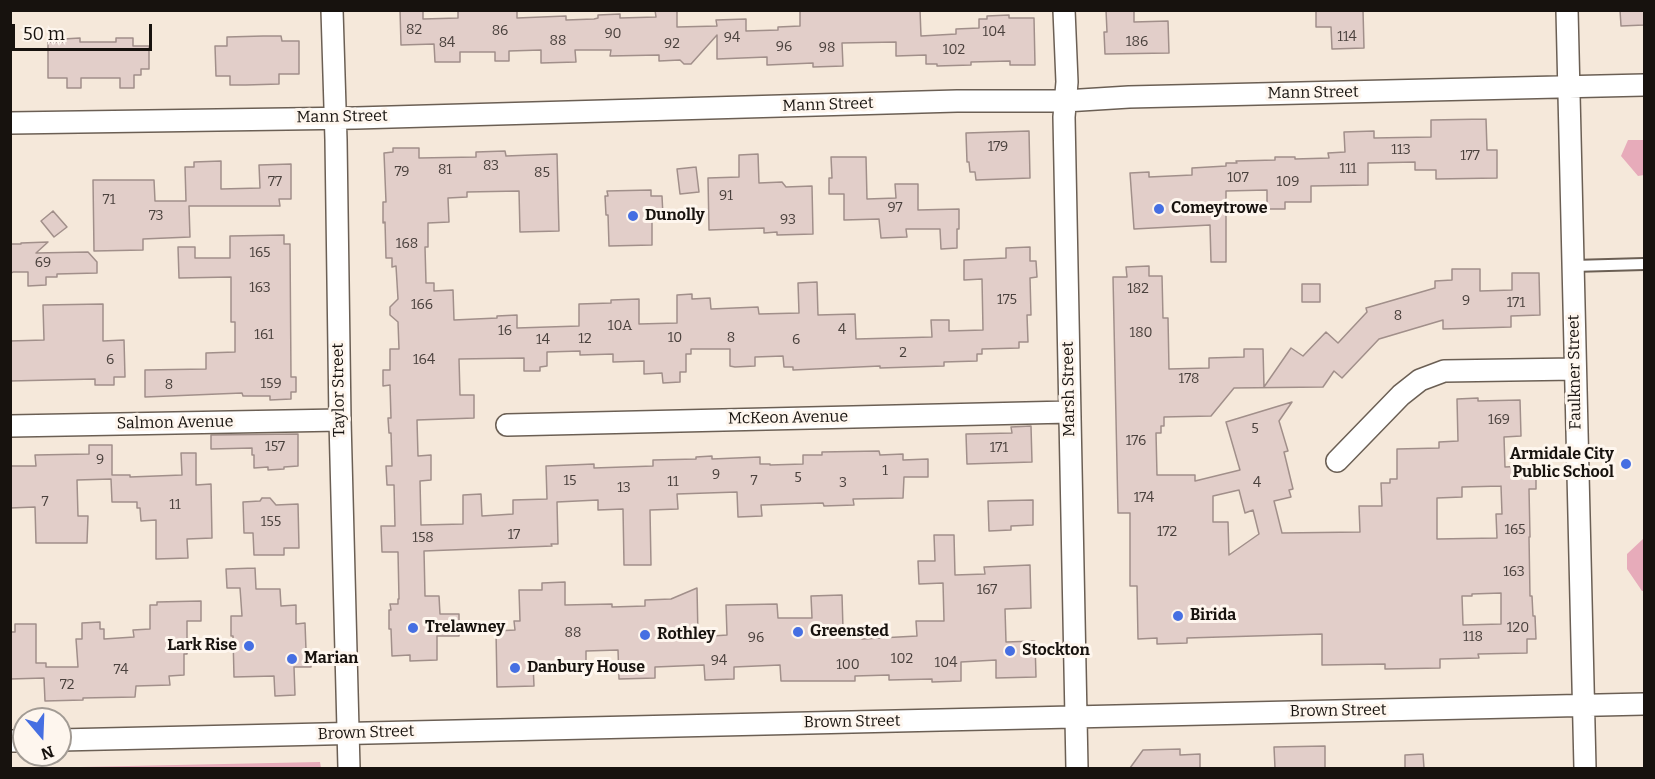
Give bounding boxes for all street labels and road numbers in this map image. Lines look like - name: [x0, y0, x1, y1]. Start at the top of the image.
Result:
- street label: Mann Street: [1267, 83, 1359, 103]
- street label: Mann Street: [782, 94, 874, 116]
- street label: Mann Street: [296, 107, 388, 127]
- street label: Faulkner Street: [1564, 314, 1586, 430]
- street label: Marsh Street: [1059, 341, 1079, 437]
- street label: Taylor Street: [329, 343, 349, 437]
- street label: McKeon Avenue: [728, 407, 848, 429]
- street label: Salmon Avenue: [117, 412, 233, 434]
- street label: Brown Street: [1289, 701, 1387, 721]
- street label: Brown Street: [803, 712, 901, 732]
- street label: Brown Street: [317, 722, 415, 744]

